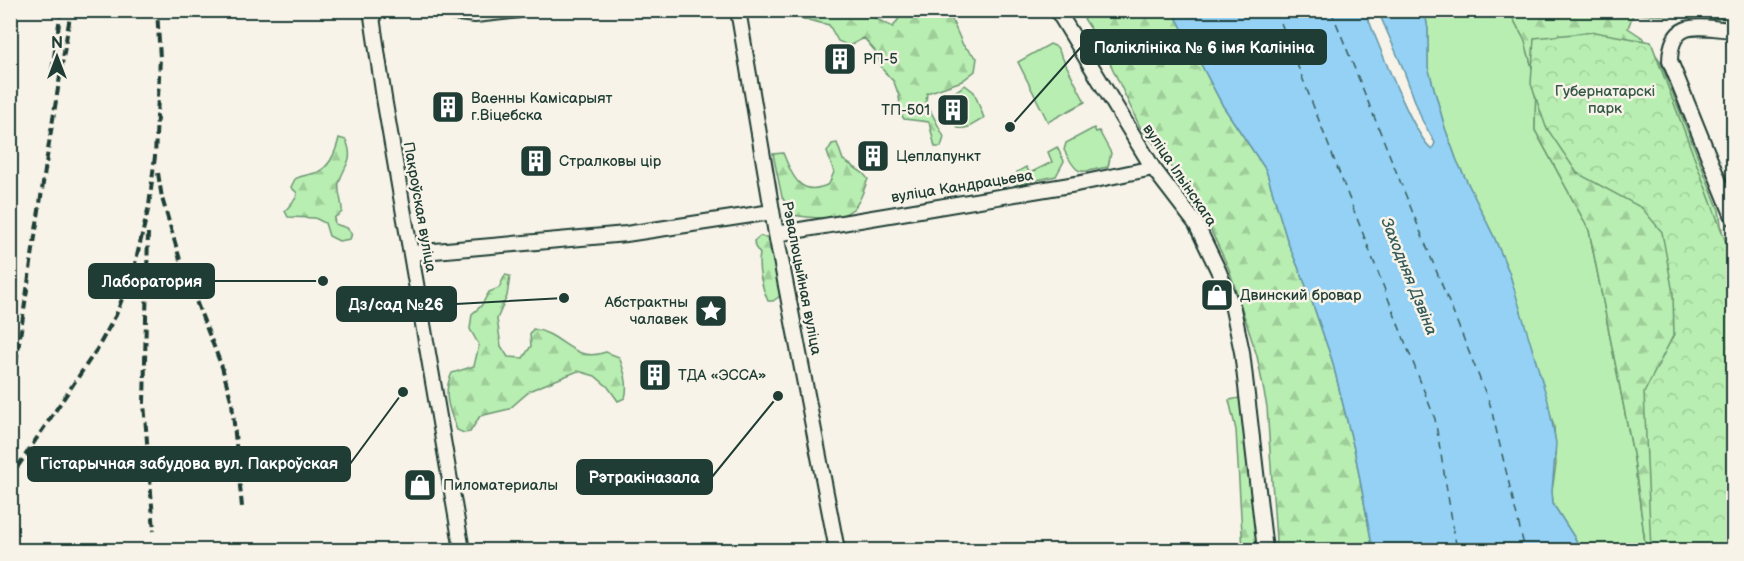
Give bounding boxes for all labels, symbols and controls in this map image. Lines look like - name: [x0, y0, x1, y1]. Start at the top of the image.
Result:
- north arrow: [27, 27, 87, 87]
- callout: Паліклініка № 6 імя Калініна: [1081, 30, 1326, 64]
- text: N: [51, 34, 63, 53]
- text: Паліклініка № 6 імя Калініна: [1094, 39, 1315, 58]
- building icon: РП-5: [822, 41, 858, 77]
- place label: РП-5: [863, 50, 898, 69]
- park label: Губернатарскі парк: [1555, 82, 1655, 118]
- building icon: Ваенны Камісарыят г.Віцебска: [430, 89, 466, 125]
- place label: Ваенны Камісарыят г.Віцебска: [471, 89, 612, 125]
- building icon: ТП-501: [935, 92, 971, 128]
- place label: ТП-501: [881, 101, 930, 120]
- street label: вуліца Ільінскага: [1138, 120, 1221, 230]
- building icon: Цеплапункт: [855, 138, 891, 174]
- street label: Пакроўская вуліца: [399, 140, 440, 274]
- building icon: Стралковы цір: [518, 143, 554, 179]
- place label: Цеплапункт: [896, 147, 981, 166]
- place label: Стралковы цір: [559, 152, 662, 171]
- street label: вуліца Кандрацьева: [890, 166, 1035, 207]
- street label: Рэвалюцыйная вуліца: [777, 200, 826, 357]
- water label: Заходняя Дзвіна: [1376, 215, 1441, 338]
- callout: Лаборатория: [89, 264, 214, 298]
- text: Лаборатория: [101, 273, 202, 292]
- shop icon: Двинский бровар: [1199, 277, 1235, 313]
- place label: Двинский бровар: [1240, 286, 1362, 305]
- callout: Дз/сад №26: [337, 287, 456, 321]
- place label: Абстрактны чалавек: [604, 293, 688, 329]
- place icon: Абстрактны чалавек: [693, 293, 729, 329]
- text: Дз/сад №26: [349, 296, 444, 315]
- building icon: ТДА «ЭССА»: [637, 357, 673, 393]
- place label: ТДА «ЭССА»: [678, 366, 766, 385]
- callout: Гістарычная забудова вул. Пакроўская: [28, 447, 350, 481]
- text: Гістарычная забудова вул. Пакроўская: [40, 455, 338, 474]
- callout: Рэтракіназала: [577, 460, 712, 494]
- shop icon: Пиломатериалы: [402, 467, 438, 503]
- text: Рэтракіназала: [589, 469, 700, 488]
- place label: Пиломатериалы: [443, 476, 558, 495]

